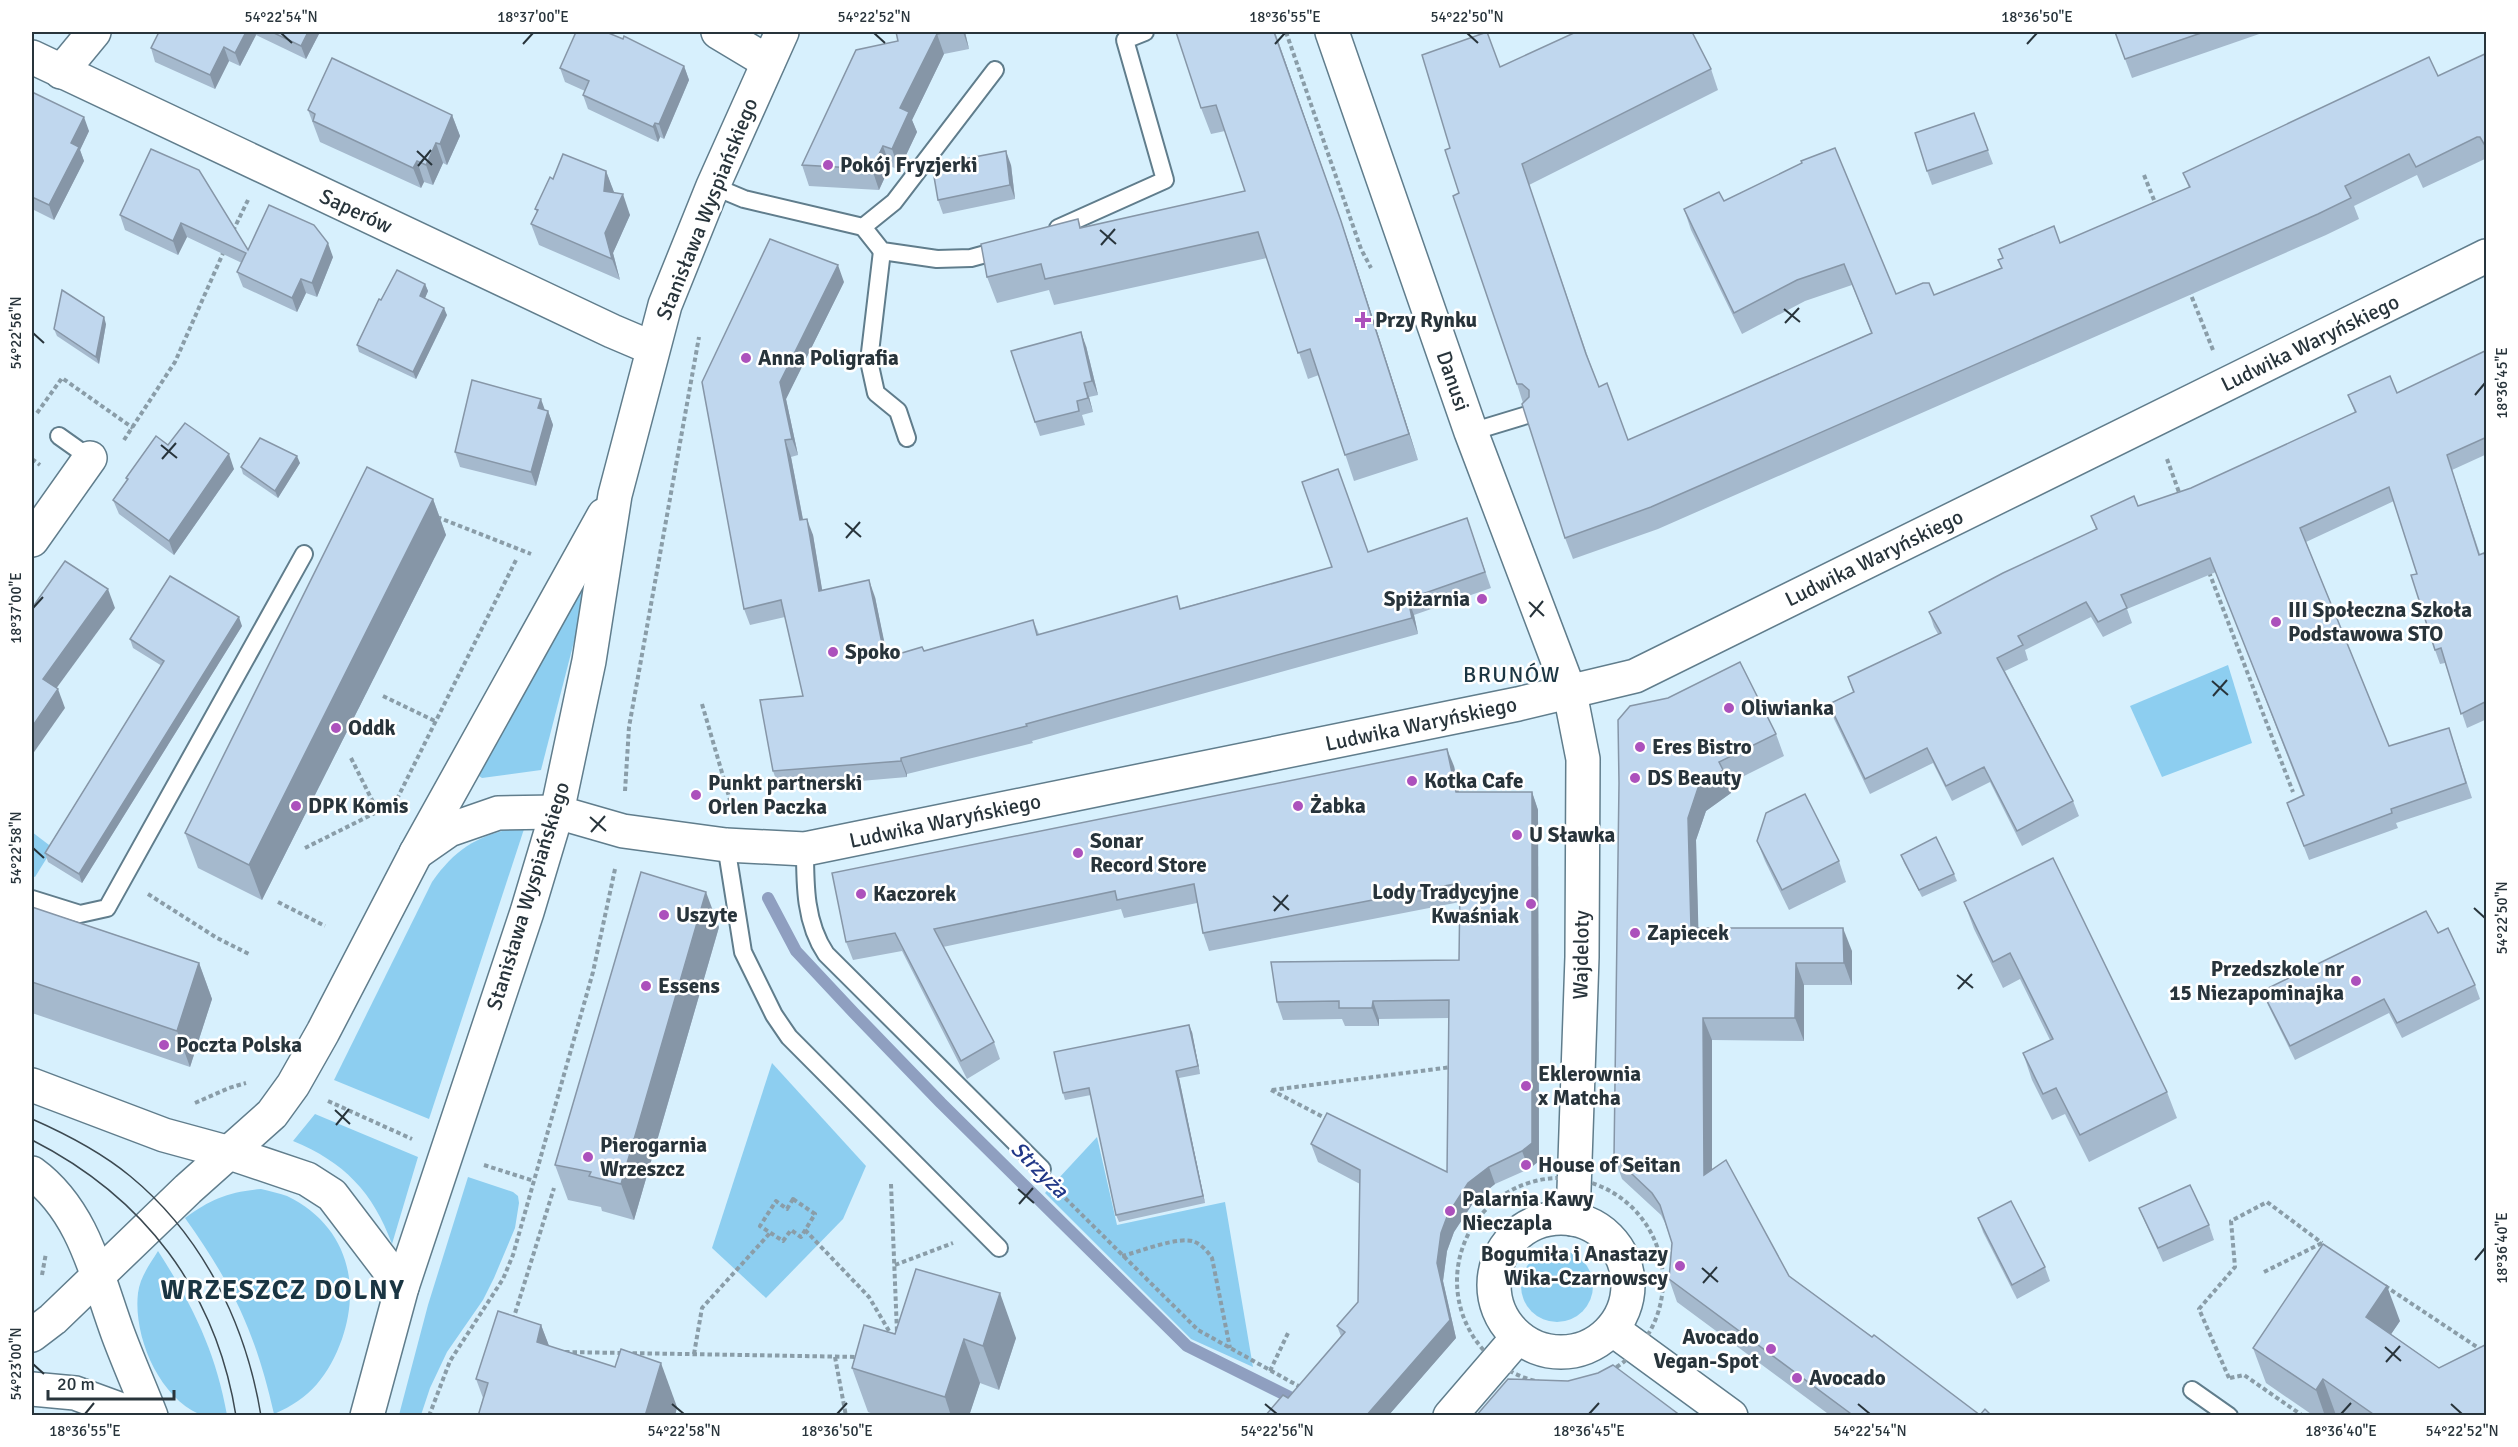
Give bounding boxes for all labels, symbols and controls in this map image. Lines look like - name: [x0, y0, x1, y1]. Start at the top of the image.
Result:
- text: 54°22'54"N: [244, 8, 318, 26]
- text: 18°37'00"E: [497, 8, 569, 26]
- text: 54°22'52"N: [837, 8, 911, 26]
- text: 18°36'55"E: [1249, 8, 1321, 26]
- text: 54°22'50"N: [1430, 8, 1504, 26]
- text: 18°36'50"E: [2001, 8, 2073, 26]
- street label: Stanisława Wyspiańskiego: [651, 94, 763, 324]
- place label: Pokój Fryzjerki: [840, 152, 977, 178]
- marker: Pokój Fryzjerki: [821, 158, 835, 172]
- street label: Saperów: [316, 183, 396, 239]
- street label: Ludwika Waryńskiego: [2217, 289, 2403, 397]
- text: 54°22'56"N: [7, 296, 25, 370]
- place label: Przy Rynku: [1375, 307, 1477, 333]
- marker: Przy Rynku: [1356, 313, 1370, 327]
- place label: Anna Poligrafia: [758, 345, 899, 371]
- street label: Danusi: [1431, 347, 1475, 415]
- text: 18°36'45"E: [2493, 347, 2511, 419]
- marker: Anna Poligrafia: [739, 351, 753, 365]
- street label: Ludwika Waryńskiego: [1781, 504, 1967, 612]
- text: 18°37'00"E: [7, 572, 25, 644]
- place label: Spiżarnia: [1384, 586, 1470, 612]
- marker: Spiżarnia: [1475, 592, 1489, 606]
- place label: III Społeczna Szkoła Podstawowa STO: [2288, 597, 2472, 647]
- marker: III Społeczna Szkoła Podstawowa STO: [2269, 615, 2283, 629]
- place label: Spoko: [845, 639, 901, 665]
- marker: Spoko: [826, 645, 840, 659]
- district label: BRUNÓW: [1463, 661, 1561, 688]
- street label: Ludwika Waryńskiego: [1323, 691, 1519, 757]
- place label: Oliwianka: [1741, 695, 1834, 721]
- marker: Oliwianka: [1722, 701, 1736, 715]
- place label: Oddk: [348, 715, 396, 741]
- marker: Oddk: [329, 721, 343, 735]
- place label: Eres Bistro: [1652, 734, 1752, 760]
- marker: Eres Bistro: [1633, 740, 1647, 754]
- place label: DS Beauty: [1647, 765, 1742, 791]
- place label: Kotka Cafe: [1424, 768, 1523, 794]
- place label: Punkt partnerski Orlen Paczka: [708, 770, 862, 820]
- marker: DS Beauty: [1628, 771, 1642, 785]
- marker: Kotka Cafe: [1405, 774, 1419, 788]
- street label: Stanisława Wyspiańskiego: [481, 779, 575, 1013]
- marker: Punkt partnerski Orlen Paczka: [689, 788, 703, 802]
- street label: Ludwika Waryńskiego: [847, 788, 1043, 854]
- place label: DPK Komis: [308, 793, 408, 819]
- place label: Żabka: [1310, 793, 1366, 819]
- marker: DPK Komis: [289, 799, 303, 813]
- marker: Żabka: [1291, 799, 1305, 813]
- text: 54°22'58"N: [7, 811, 25, 885]
- place label: U Sławka: [1529, 822, 1616, 848]
- place label: Sonar Record Store: [1090, 828, 1207, 878]
- marker: U Sławka: [1510, 828, 1524, 842]
- marker: Sonar Record Store: [1071, 846, 1085, 860]
- place label: Lody Tradycyjne Kwaśniak: [1372, 879, 1519, 929]
- place label: Kaczorek: [873, 881, 956, 907]
- text: 54°22'50"N: [2493, 881, 2511, 955]
- marker: Kaczorek: [854, 887, 868, 901]
- marker: Lody Tradycyjne Kwaśniak: [1524, 897, 1538, 911]
- place label: Uszyte: [676, 902, 738, 928]
- marker: Uszyte: [657, 908, 671, 922]
- street label: Wajdeloty: [1567, 910, 1595, 1000]
- place label: Zapiecek: [1647, 920, 1729, 946]
- marker: Zapiecek: [1628, 926, 1642, 940]
- place label: Przedszkole nr 15 Niezapominajka: [2169, 956, 2345, 1006]
- place label: Essens: [658, 973, 720, 999]
- marker: Przedszkole nr 15 Niezapominajka: [2349, 974, 2363, 988]
- marker: Essens: [639, 979, 653, 993]
- place label: Poczta Polska: [176, 1032, 302, 1058]
- marker: Poczta Polska: [157, 1038, 171, 1052]
- place label: Eklerownia x Matcha: [1538, 1061, 1641, 1111]
- marker: Eklerownia x Matcha: [1519, 1079, 1533, 1093]
- place label: Pierogarnia Wrzeszcz: [600, 1132, 707, 1182]
- water label: Strzyża: [1006, 1135, 1074, 1204]
- marker: Pierogarnia Wrzeszcz: [581, 1150, 595, 1164]
- place label: House of Seitan: [1538, 1152, 1681, 1178]
- marker: House of Seitan: [1519, 1158, 1533, 1172]
- place label: Palarnia Kawy Nieczapla: [1462, 1186, 1594, 1236]
- marker: Palarnia Kawy Nieczapla: [1443, 1204, 1457, 1218]
- text: 18°36'40"E: [2493, 1212, 2511, 1284]
- place label: Bogumiła i Anastazy Wika-Czarnowscy: [1481, 1241, 1669, 1291]
- marker: Bogumiła i Anastazy Wika-Czarnowscy: [1673, 1259, 1687, 1273]
- district label: WRZESZCZ DOLNY: [161, 1274, 405, 1307]
- place label: Avocado Vegan-Spot: [1654, 1324, 1759, 1374]
- text: 54°23'00"N: [7, 1327, 25, 1401]
- marker: Avocado Vegan-Spot: [1764, 1342, 1778, 1356]
- scale bar: [48, 1363, 174, 1401]
- place label: Avocado: [1809, 1365, 1886, 1391]
- marker: Avocado: [1790, 1371, 1804, 1385]
- text: 20 m: [57, 1373, 95, 1395]
- text: 18°36'55"E: [49, 1422, 121, 1440]
- text: 54°22'58"N: [647, 1422, 721, 1440]
- text: 18°36'50"E: [801, 1422, 873, 1440]
- text: 54°22'56"N: [1240, 1422, 1314, 1440]
- text: 18°36'45"E: [1553, 1422, 1625, 1440]
- text: 54°22'54"N: [1833, 1422, 1907, 1440]
- text: 18°36'40"E: [2305, 1422, 2377, 1440]
- text: 54°22'52"N: [2425, 1422, 2499, 1440]

